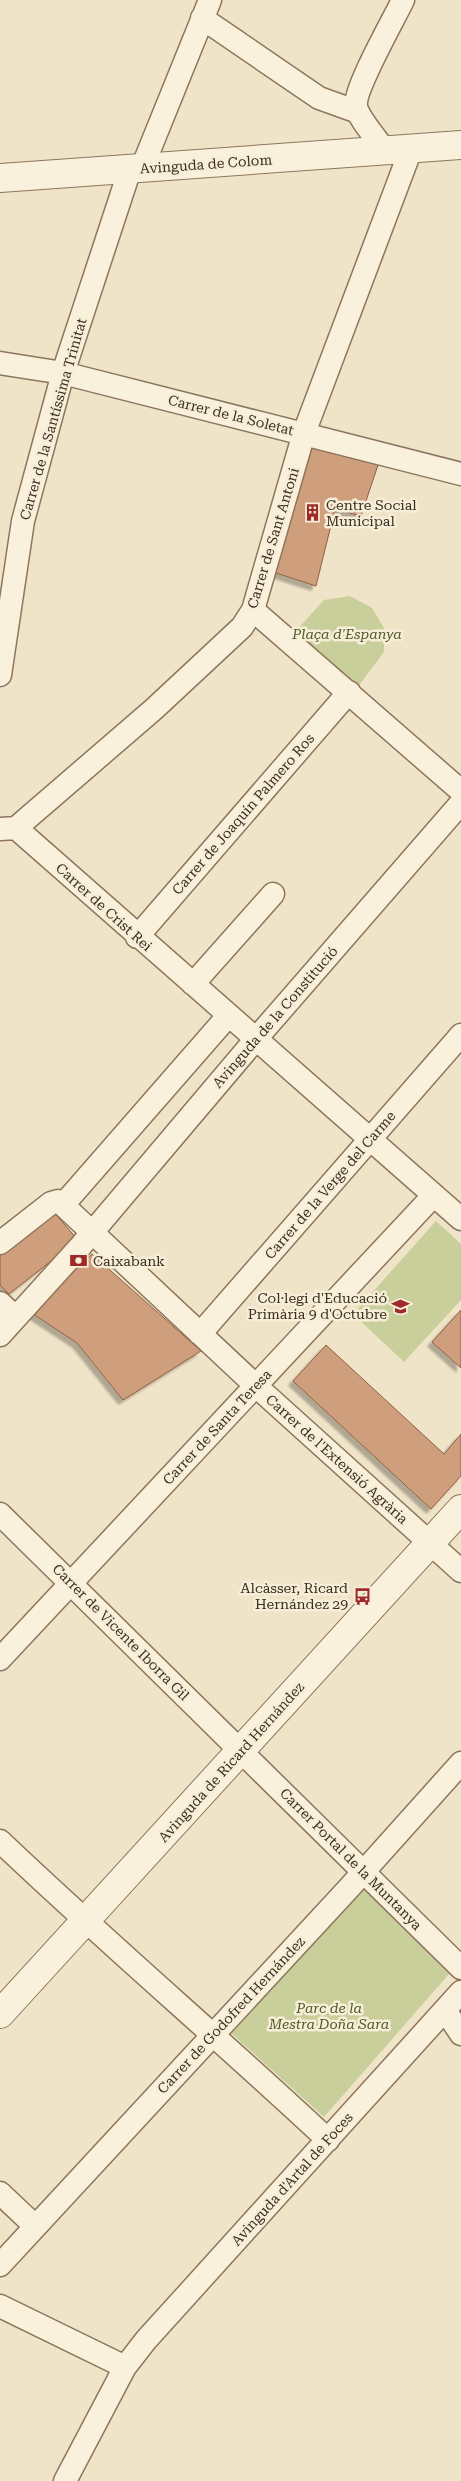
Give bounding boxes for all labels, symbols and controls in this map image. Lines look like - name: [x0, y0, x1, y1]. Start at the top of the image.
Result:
- street label: Avinguda de Colom: [139, 151, 273, 177]
- street label: Carrer de la Santíssima Trinitat: [16, 316, 90, 522]
- street label: Carrer de la Soletat: [166, 392, 296, 438]
- street label: Carrer de Sant Antoni: [244, 465, 302, 610]
- place label: Centre Social Municipal: [326, 497, 417, 529]
- building icon: Centre Social Municipal: [302, 503, 322, 523]
- park label: Plaça d'Espanya: [291, 626, 402, 642]
- street label: Carrer de Joaquín Palmero Ros: [169, 730, 317, 898]
- street label: Carrer de Crist Rei: [53, 860, 156, 955]
- street label: Avinguda de la Constitució: [209, 943, 341, 1091]
- street label: Carrer de la Verge del Carme: [261, 1107, 399, 1262]
- bank icon: Caixabank: [69, 1251, 89, 1271]
- place label: Caixabank: [93, 1253, 165, 1269]
- place label: Col·legi d'Educació Primària 9 d'Octubre: [248, 1290, 387, 1322]
- school or university icon: Col·legi d'Educació Primària 9 d'Octubre: [391, 1296, 411, 1316]
- street label: Carrer de Santa Teresa: [159, 1366, 275, 1488]
- street label: Carrer de l'Extensió Agrària: [263, 1391, 412, 1527]
- street label: Carrer de Vicente Iborra Gil: [49, 1560, 193, 1704]
- place label: Alcàsser, Ricard Hernández 29: [241, 1580, 348, 1612]
- bus stop icon: Alcàsser, Ricard Hernández 29: [352, 1586, 372, 1606]
- street label: Avinguda de Ricard Hernández: [155, 1678, 307, 1845]
- street label: Carrer Portal de la Muntanya: [277, 1785, 425, 1933]
- street label: Carrer de Godofred Hernández: [154, 1933, 308, 2097]
- park label: Parc de la Mestra Doña Sara: [268, 2000, 389, 2032]
- street label: Avinguda d'Artal de Foces: [228, 2109, 356, 2249]

